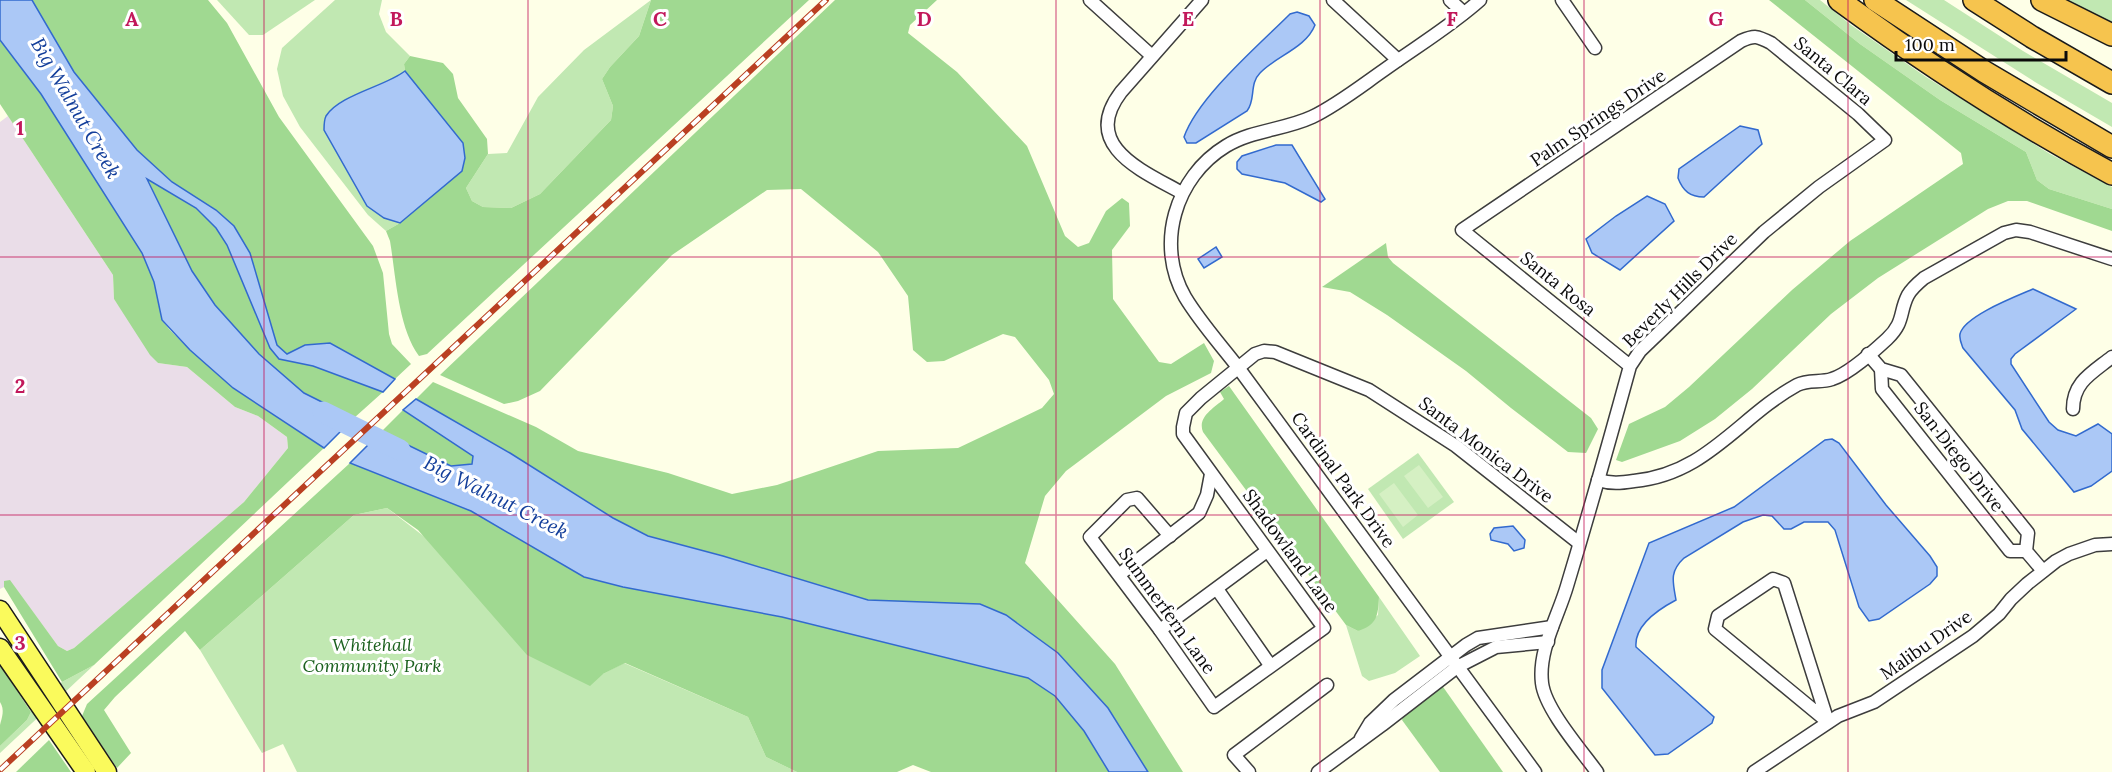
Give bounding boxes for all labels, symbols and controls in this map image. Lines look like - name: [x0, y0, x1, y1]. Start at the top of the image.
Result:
- text: A: [125, 6, 139, 31]
- text: B: [389, 6, 403, 31]
- text: C: [653, 6, 667, 31]
- text: D: [916, 6, 932, 31]
- text: E: [1182, 6, 1194, 31]
- text: F: [1446, 6, 1458, 31]
- text: G: [1708, 6, 1724, 31]
- scale bar: [1896, 24, 2066, 62]
- street label: Santa Clara: [1790, 31, 1877, 110]
- water label: Big Walnut Creek: [26, 33, 127, 183]
- text: 100 m: [1905, 33, 1955, 56]
- street label: Palm Springs Drive: [1526, 64, 1670, 171]
- text: 1: [16, 115, 24, 140]
- street label: Beverly Hills Drive: [1617, 227, 1742, 352]
- street label: Santa Rosa: [1516, 246, 1601, 321]
- text: 2: [15, 373, 25, 398]
- street label: Santa Monica Drive: [1414, 391, 1558, 508]
- street label: San Diego Drive: [1909, 397, 2010, 517]
- street label: Cardinal Park Drive: [1286, 407, 1401, 552]
- water label: Big Walnut Creek: [420, 449, 573, 544]
- street label: Shadowland Lane: [1238, 484, 1343, 617]
- street label: Summerfern Lane: [1114, 543, 1221, 679]
- street label: Malibu Drive: [1875, 604, 1976, 685]
- text: 3: [14, 630, 26, 655]
- park label: Whitehall Community Park: [302, 633, 442, 677]

